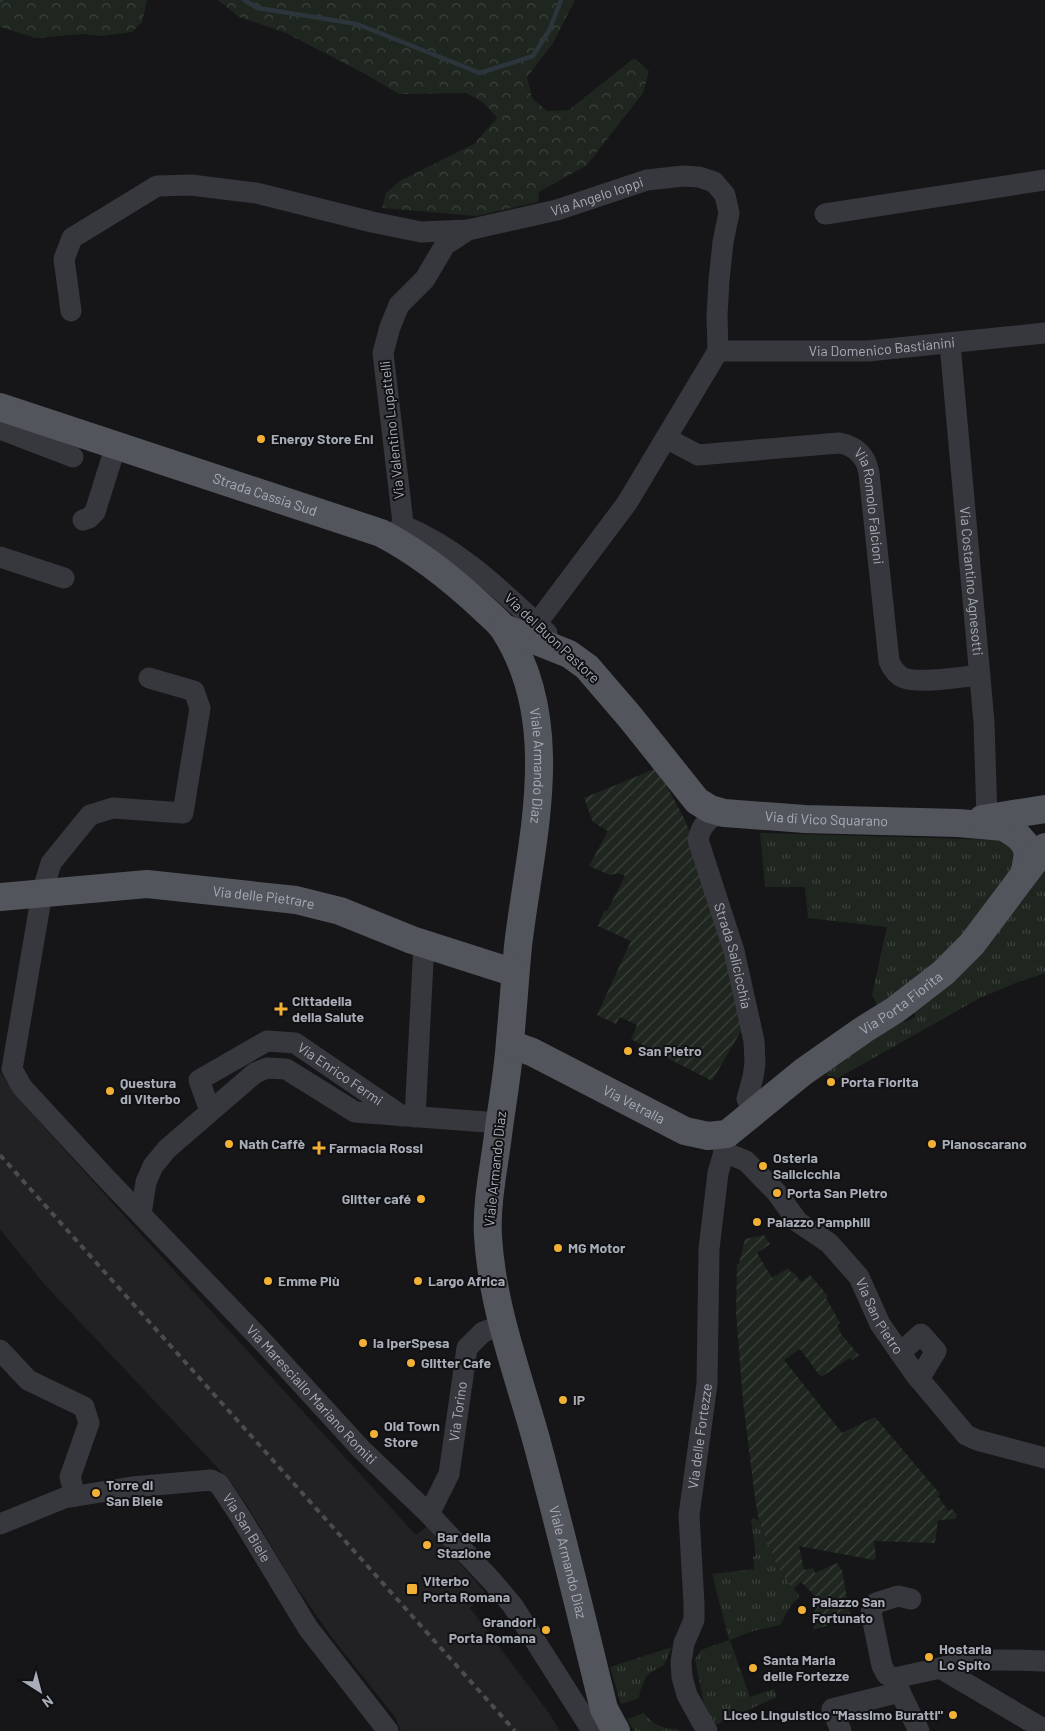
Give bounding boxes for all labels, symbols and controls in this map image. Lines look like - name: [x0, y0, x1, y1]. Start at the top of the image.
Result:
- street label: Via Angelo Ioppi: [549, 173, 645, 219]
- street label: Via Domenico Bastianini: [809, 333, 956, 359]
- street label: Via Valentino Lupattelli: [376, 360, 407, 500]
- place label: Energy Store Eni: [271, 430, 374, 447]
- marker: Energy Store Eni: [255, 433, 267, 445]
- street label: Via Romolo Falcioni: [851, 444, 888, 565]
- street label: Strada Cassia Sud: [211, 469, 319, 519]
- street label: Via Costantino Agnesotti: [957, 506, 987, 656]
- street label: Via del Buon Pastore: [501, 589, 604, 686]
- street label: Viale Armando Diaz: [527, 706, 548, 824]
- street label: Via di Vico Squarano: [764, 807, 888, 829]
- street label: Via delle Pietrare: [212, 882, 317, 912]
- street label: Strada Salicicchia: [711, 900, 756, 1010]
- street label: Via Porta Fiorita: [856, 968, 946, 1038]
- place label: Cittadella della Salute: [292, 992, 364, 1025]
- marker: Cittadella della Salute: [274, 1002, 288, 1016]
- street label: Via Enrico Fermi: [295, 1038, 386, 1108]
- place label: San Pietro: [638, 1042, 702, 1059]
- marker: San Pietro: [622, 1045, 634, 1057]
- place label: Porta Fiorita: [841, 1073, 919, 1090]
- place label: Questura di Viterbo: [120, 1074, 181, 1107]
- marker: Porta Fiorita: [825, 1076, 837, 1088]
- street label: Via Vetralla: [600, 1081, 668, 1127]
- marker: Questura di Viterbo: [104, 1085, 116, 1097]
- street label: Viale Armando Diaz: [480, 1110, 509, 1227]
- place label: Nath Caffè: [239, 1135, 305, 1152]
- place label: Pianoscarano: [942, 1135, 1027, 1152]
- marker: Nath Caffè: [223, 1138, 235, 1150]
- marker: Pianoscarano: [926, 1138, 938, 1150]
- place label: Farmacia Rossi: [329, 1139, 423, 1156]
- marker: Farmacia Rossi: [313, 1142, 325, 1154]
- place label: Osteria Salicicchia: [773, 1149, 840, 1182]
- marker: Osteria Salicicchia: [757, 1160, 769, 1172]
- place label: Porta San Pietro: [787, 1184, 888, 1201]
- marker: Porta San Pietro: [771, 1187, 783, 1199]
- place label: Glitter café: [342, 1190, 411, 1207]
- marker: Glitter café: [415, 1193, 427, 1205]
- place label: Palazzo Pamphili: [767, 1213, 870, 1230]
- marker: Palazzo Pamphili: [751, 1216, 763, 1228]
- place label: MG Motor: [568, 1239, 626, 1256]
- marker: MG Motor: [552, 1242, 564, 1254]
- place label: Emme Più: [278, 1272, 340, 1289]
- place label: Largo Africa: [428, 1272, 505, 1289]
- marker: Emme Più: [262, 1275, 274, 1287]
- marker: Largo Africa: [412, 1275, 424, 1287]
- street label: Via San Pietro: [852, 1275, 907, 1357]
- street label: Via Maresciallo Mariano Romiti: [243, 1321, 380, 1467]
- place label: la IperSpesa: [373, 1334, 449, 1351]
- marker: la IperSpesa: [357, 1337, 369, 1349]
- place label: Glitter Cafe: [421, 1354, 492, 1371]
- marker: Glitter Cafe: [405, 1357, 417, 1369]
- street label: Via Torino: [445, 1380, 470, 1442]
- street label: Via delle Fortezze: [684, 1382, 715, 1490]
- place label: IP: [573, 1391, 585, 1408]
- marker: IP: [557, 1394, 569, 1406]
- place label: Old Town Store: [384, 1417, 440, 1450]
- marker: Old Town Store: [368, 1428, 380, 1440]
- place label: Torre di San Biele: [106, 1476, 163, 1509]
- marker: Torre di San Biele: [90, 1487, 102, 1499]
- street label: Via San Biele: [219, 1490, 275, 1565]
- street label: Viale Armando Diaz: [546, 1504, 591, 1620]
- place label: Bar della Stazione: [437, 1528, 491, 1561]
- marker: Bar della Stazione: [421, 1539, 433, 1551]
- place label: Viterbo Porta Romana: [423, 1572, 510, 1605]
- marker: Viterbo Porta Romana: [405, 1582, 419, 1596]
- place label: Palazzo San Fortunato: [812, 1593, 885, 1626]
- marker: Palazzo San Fortunato: [796, 1604, 808, 1616]
- place label: Grandori Porta Romana: [449, 1613, 536, 1646]
- marker: Grandori Porta Romana: [540, 1624, 552, 1636]
- place label: Hostaria Lo Spito: [939, 1640, 992, 1673]
- place label: Santa Maria delle Fortezze: [763, 1651, 850, 1684]
- marker: Hostaria Lo Spito: [923, 1651, 935, 1663]
- marker: Santa Maria delle Fortezze: [747, 1662, 759, 1674]
- north arrow: [15, 1666, 65, 1716]
- text: N: [39, 1692, 57, 1712]
- place label: Liceo Linguistico "Massimo Buratti": [723, 1706, 943, 1723]
- marker: Liceo Linguistico "Massimo Buratti": [947, 1709, 959, 1721]

